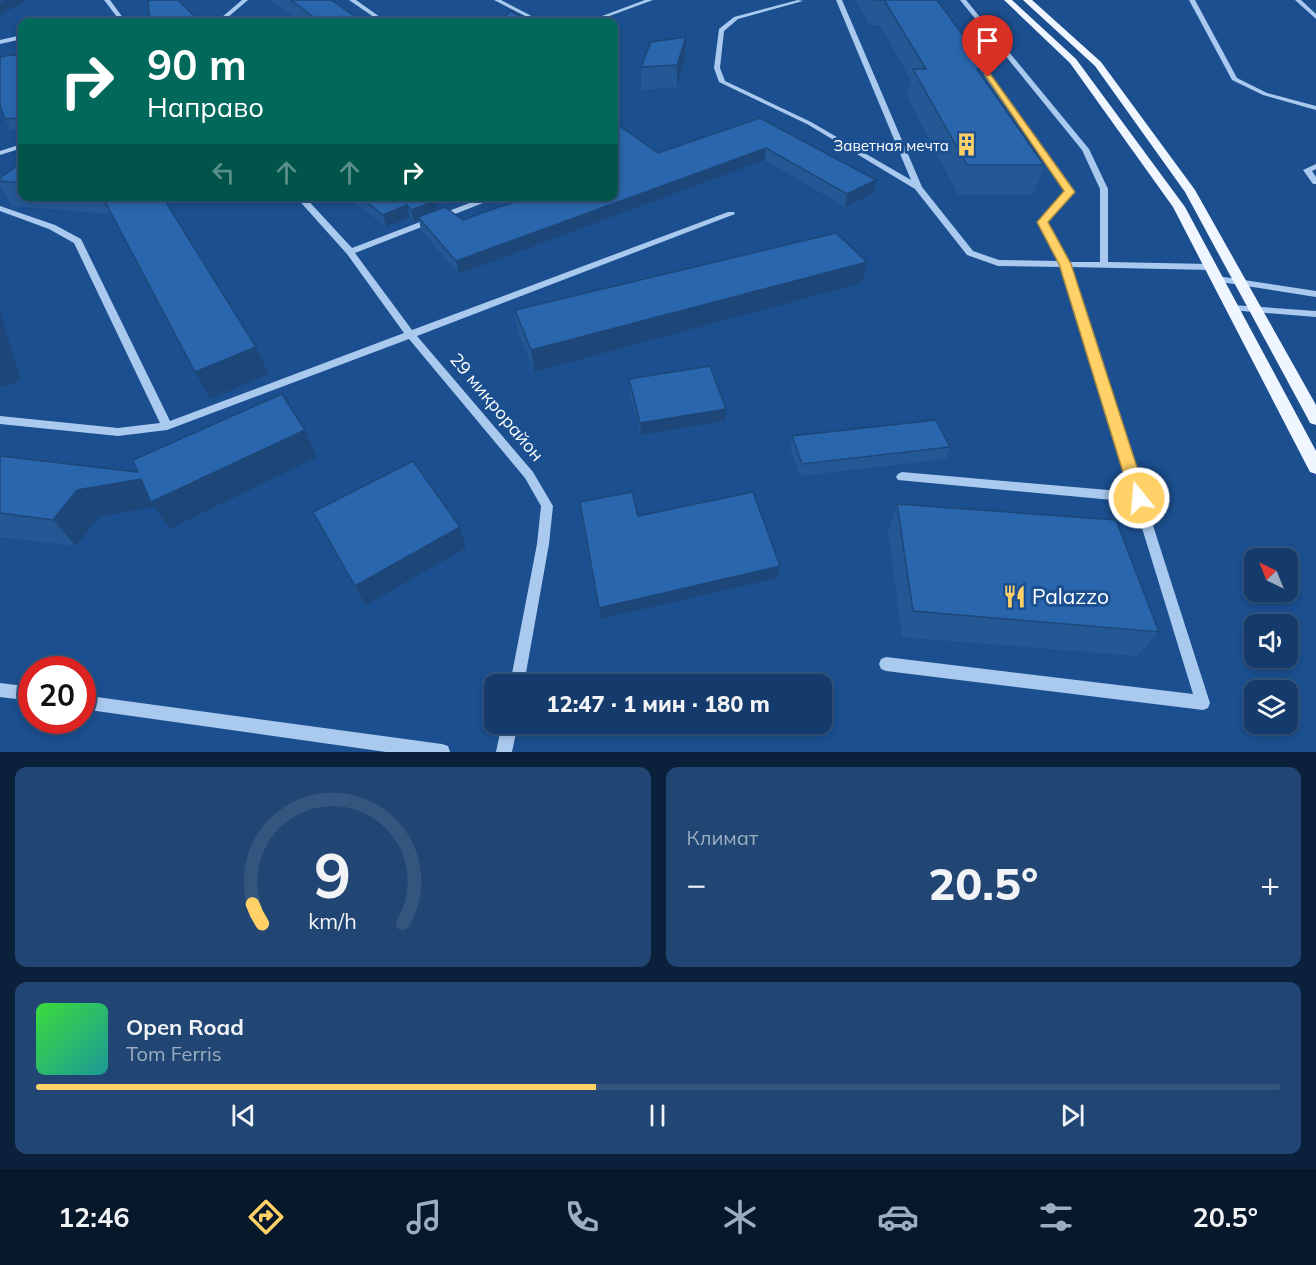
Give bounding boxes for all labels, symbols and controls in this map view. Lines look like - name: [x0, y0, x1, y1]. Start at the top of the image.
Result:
- pin: [962, 15, 1013, 77]
- icon: arrive: [971, 24, 1004, 57]
- text: 90 m: [147, 38, 247, 91]
- icon: right: [48, 42, 126, 120]
- text: Направо: [147, 90, 264, 124]
- building icon: Заветная мечта: [954, 132, 980, 158]
- place label: Заветная мечта: [833, 136, 949, 155]
- icon: left: [207, 156, 240, 189]
- icon: ahead: [270, 156, 303, 189]
- icon: ahead: [333, 156, 366, 189]
- icon: right: [396, 156, 429, 189]
- street label: 29 микрорайон: [445, 348, 549, 466]
- position arrow: [1107, 466, 1171, 530]
- north arrow: [1244, 548, 1298, 602]
- map controls: [1244, 548, 1298, 734]
- restaurant icon: Palazzo: [1001, 583, 1027, 609]
- place label: Palazzo: [1032, 583, 1109, 609]
- button: sound: [1244, 614, 1298, 668]
- speed limit sign: 20: [18, 656, 96, 734]
- button: layers: [1244, 680, 1298, 734]
- text: 12:47 · 1 мин · 180 m: [546, 690, 770, 718]
- text: Климат: [687, 825, 758, 850]
- text: 9: [314, 835, 351, 914]
- text: 20.5°: [928, 855, 1038, 911]
- text: −: [687, 863, 706, 904]
- text: +: [1260, 863, 1280, 904]
- text: km/h: [308, 907, 357, 934]
- text: Open Road: [126, 1013, 244, 1041]
- text: Tom Ferris: [126, 1041, 222, 1066]
- icon: previous: [227, 1099, 260, 1132]
- icon: pause: [641, 1099, 674, 1132]
- icon: next: [1056, 1099, 1089, 1132]
- icon: directions: [245, 1196, 287, 1238]
- icon: music: [403, 1196, 445, 1238]
- icon: phone: [561, 1196, 603, 1238]
- icon: climate: [719, 1196, 761, 1238]
- icon: car: [877, 1196, 919, 1238]
- icon: filters: [1035, 1196, 1077, 1238]
- text: 12:46: [58, 1200, 129, 1234]
- text: 20.5°: [1192, 1200, 1258, 1234]

